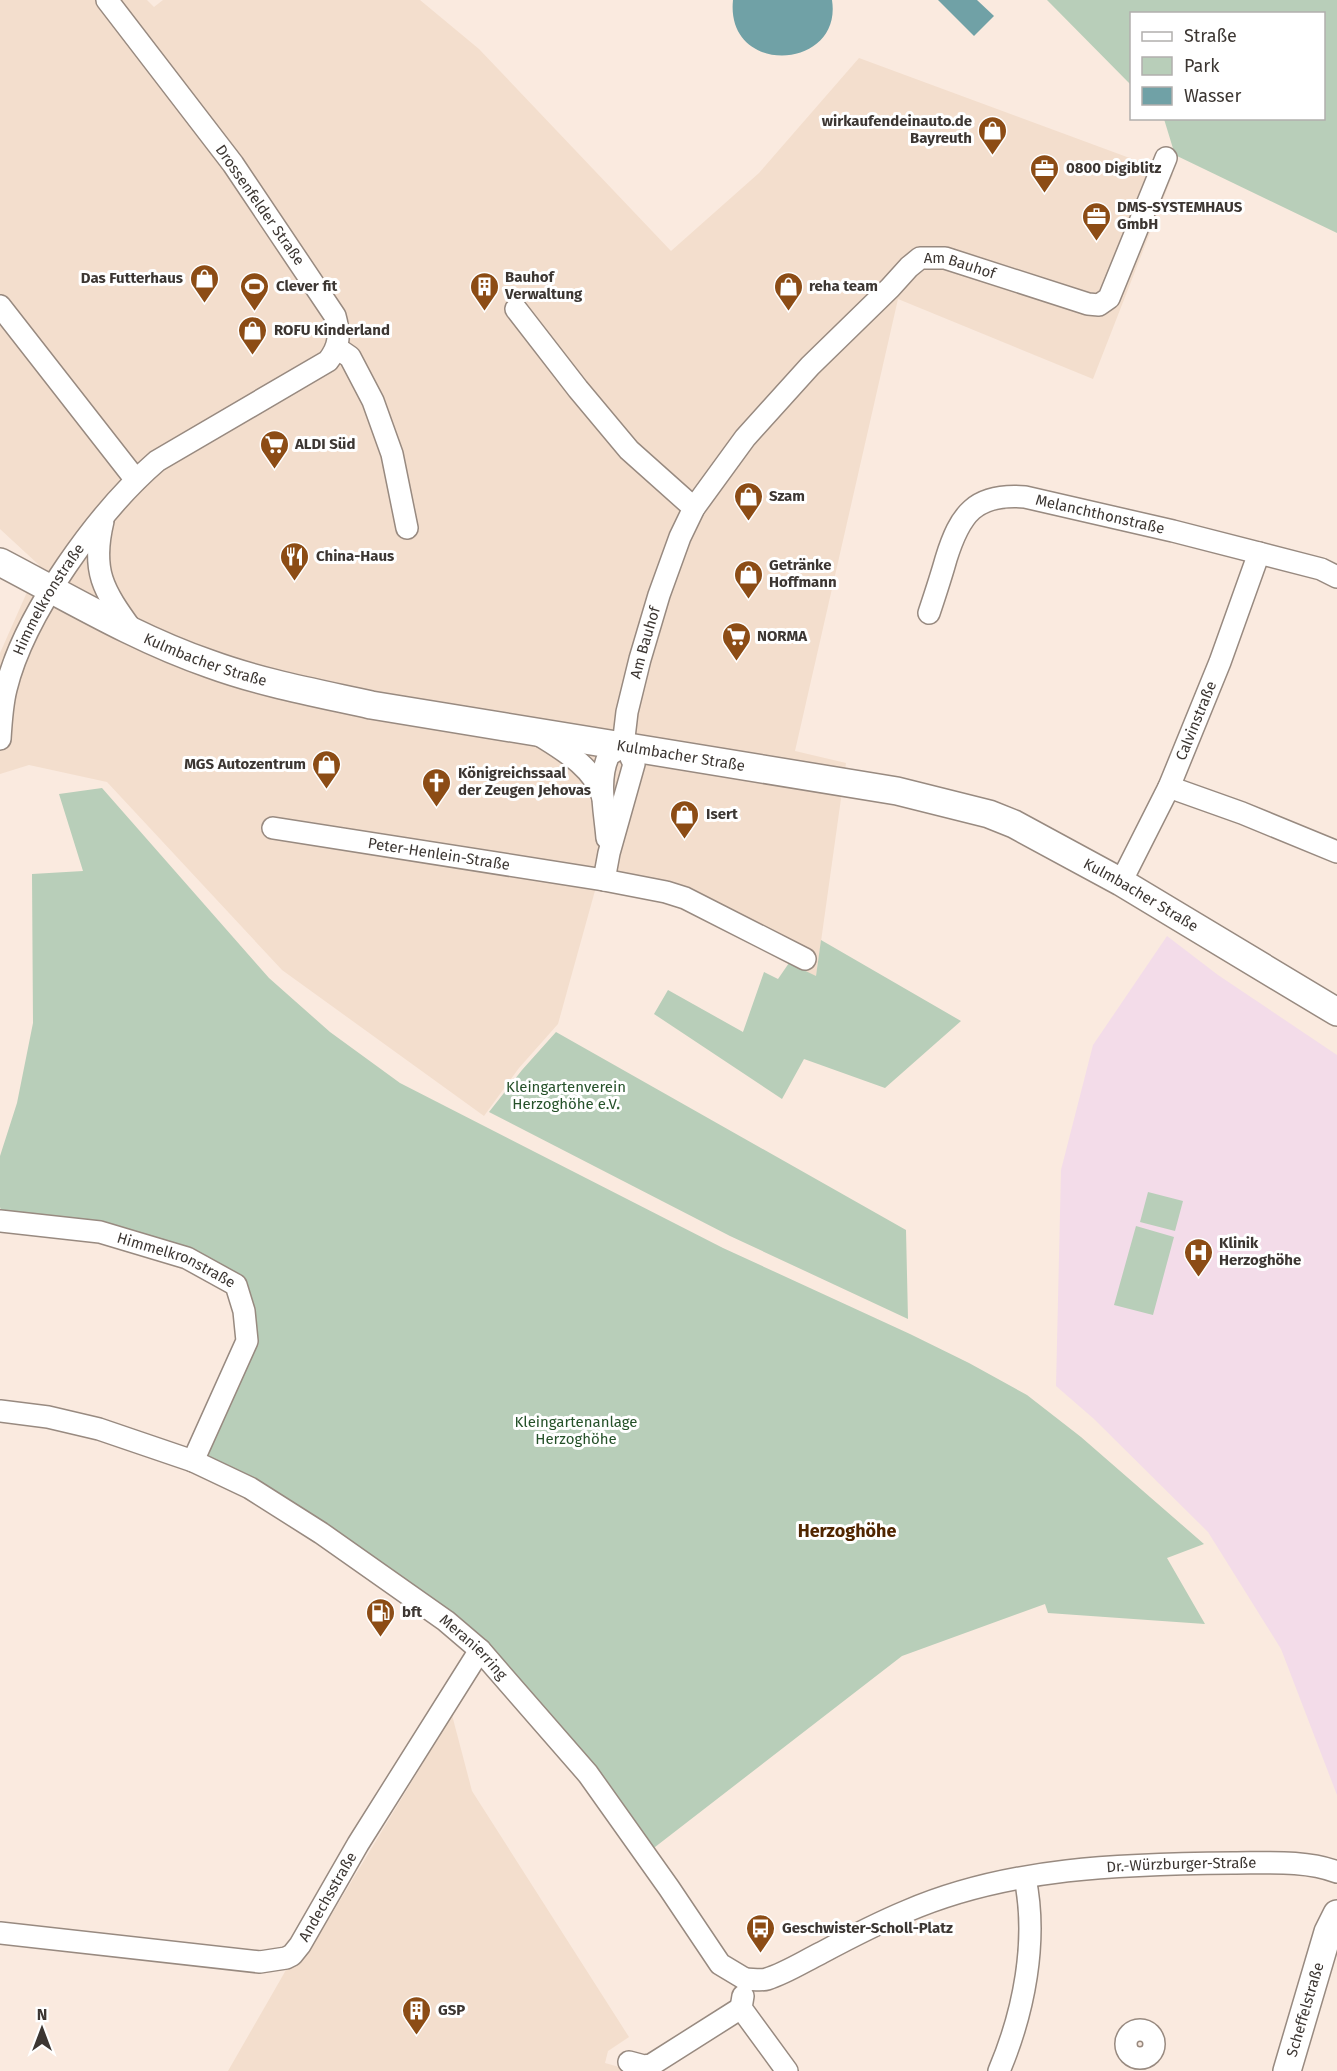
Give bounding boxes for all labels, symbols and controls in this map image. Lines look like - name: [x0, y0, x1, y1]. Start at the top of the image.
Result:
- legend: [1130, 12, 1325, 120]
- text: Straße: [1184, 25, 1237, 47]
- text: Park: [1184, 55, 1220, 77]
- text: Wasser: [1184, 85, 1241, 107]
- place label: wirkaufendeinauto.de Bayreuth: [822, 112, 972, 147]
- shop icon: wirkaufendeinauto.de Bayreuth: [977, 114, 1009, 156]
- street label: Drossenfelder Straße: [212, 141, 308, 269]
- office icon: 0800 Digiblitz: [1029, 152, 1061, 194]
- place label: 0800 Digiblitz: [1066, 159, 1162, 177]
- place label: DMS-SYSTEMHAUS GmbH: [1117, 198, 1243, 233]
- office icon: DMS-SYSTEMHAUS GmbH: [1080, 200, 1112, 242]
- street label: Am Bauhof: [924, 249, 999, 283]
- shop icon: Das Futterhaus: [188, 262, 220, 304]
- place label: Bauhof Verwaltung: [504, 268, 583, 303]
- place label: Das Futterhaus: [81, 269, 183, 287]
- sports icon: Clever fit: [239, 270, 271, 312]
- building icon: Bauhof Verwaltung: [468, 270, 500, 312]
- shop icon: reha team: [772, 270, 804, 312]
- place label: Clever fit: [276, 277, 337, 295]
- place label: reha team: [809, 277, 878, 295]
- shop icon: ROFU Kinderland: [237, 314, 269, 356]
- place label: ROFU Kinderland: [274, 321, 390, 339]
- supermarket icon: ALDI Süd: [258, 428, 290, 470]
- place label: ALDI Süd: [294, 435, 355, 453]
- shop icon: Szam: [732, 480, 764, 522]
- place label: Szam: [769, 487, 805, 505]
- street label: Melanchthonstraße: [1034, 491, 1166, 538]
- street label: Himmelkronstraße: [9, 540, 88, 658]
- restaurant icon: China-Haus: [279, 540, 311, 582]
- place label: China-Haus: [316, 547, 394, 565]
- place label: Getränke Hoffmann: [769, 556, 837, 591]
- shop icon: Getränke Hoffmann: [732, 558, 764, 600]
- street label: Am Bauhof: [627, 604, 664, 680]
- supermarket icon: NORMA: [720, 620, 752, 662]
- place label: NORMA: [757, 627, 808, 645]
- street label: Kulmbacher Straße: [141, 629, 269, 690]
- street label: Calvinstraße: [1172, 678, 1220, 763]
- street label: Kulmbacher Straße: [615, 736, 746, 775]
- shop icon: MGS Autozentrum: [311, 748, 343, 790]
- place label: MGS Autozentrum: [184, 755, 306, 773]
- place label: Königreichssaal der Zeugen Jehovas: [458, 764, 591, 799]
- church icon: Königreichssaal der Zeugen Jehovas: [421, 766, 453, 808]
- shop icon: Isert: [669, 798, 701, 840]
- place label: Isert: [706, 805, 738, 823]
- street label: Peter-Henlein-Straße: [367, 834, 511, 874]
- street label: Kulmbacher Straße: [1080, 854, 1201, 935]
- park label: Kleingartenverein Herzoghöhe e.V.: [506, 1078, 626, 1113]
- street label: Himmelkronstraße: [115, 1229, 238, 1292]
- place label: Klinik Herzoghöhe: [1219, 1234, 1301, 1269]
- hospital icon: Klinik Herzoghöhe: [1182, 1236, 1214, 1278]
- park label: Kleingartenanlage Herzoghöhe: [515, 1413, 638, 1448]
- district label: Herzoghöhe: [798, 1520, 896, 1542]
- fuel station icon: bft: [365, 1596, 397, 1638]
- place label: bft: [402, 1603, 422, 1621]
- street label: Meranierring: [436, 1611, 511, 1684]
- street label: Andechsstraße: [295, 1849, 360, 1945]
- street label: Dr.-Würzburger-Straße: [1106, 1854, 1256, 1876]
- bus stop icon: Geschwister-Scholl-Platz: [745, 1912, 777, 1954]
- place label: Geschwister-Scholl-Platz: [782, 1919, 953, 1937]
- street label: Scheffelstraße: [1283, 1960, 1328, 2059]
- building icon: GSP: [401, 1994, 433, 2036]
- north arrow: [12, 1999, 72, 2059]
- place label: GSP: [438, 2001, 465, 2019]
- text: N: [37, 2005, 47, 2024]

